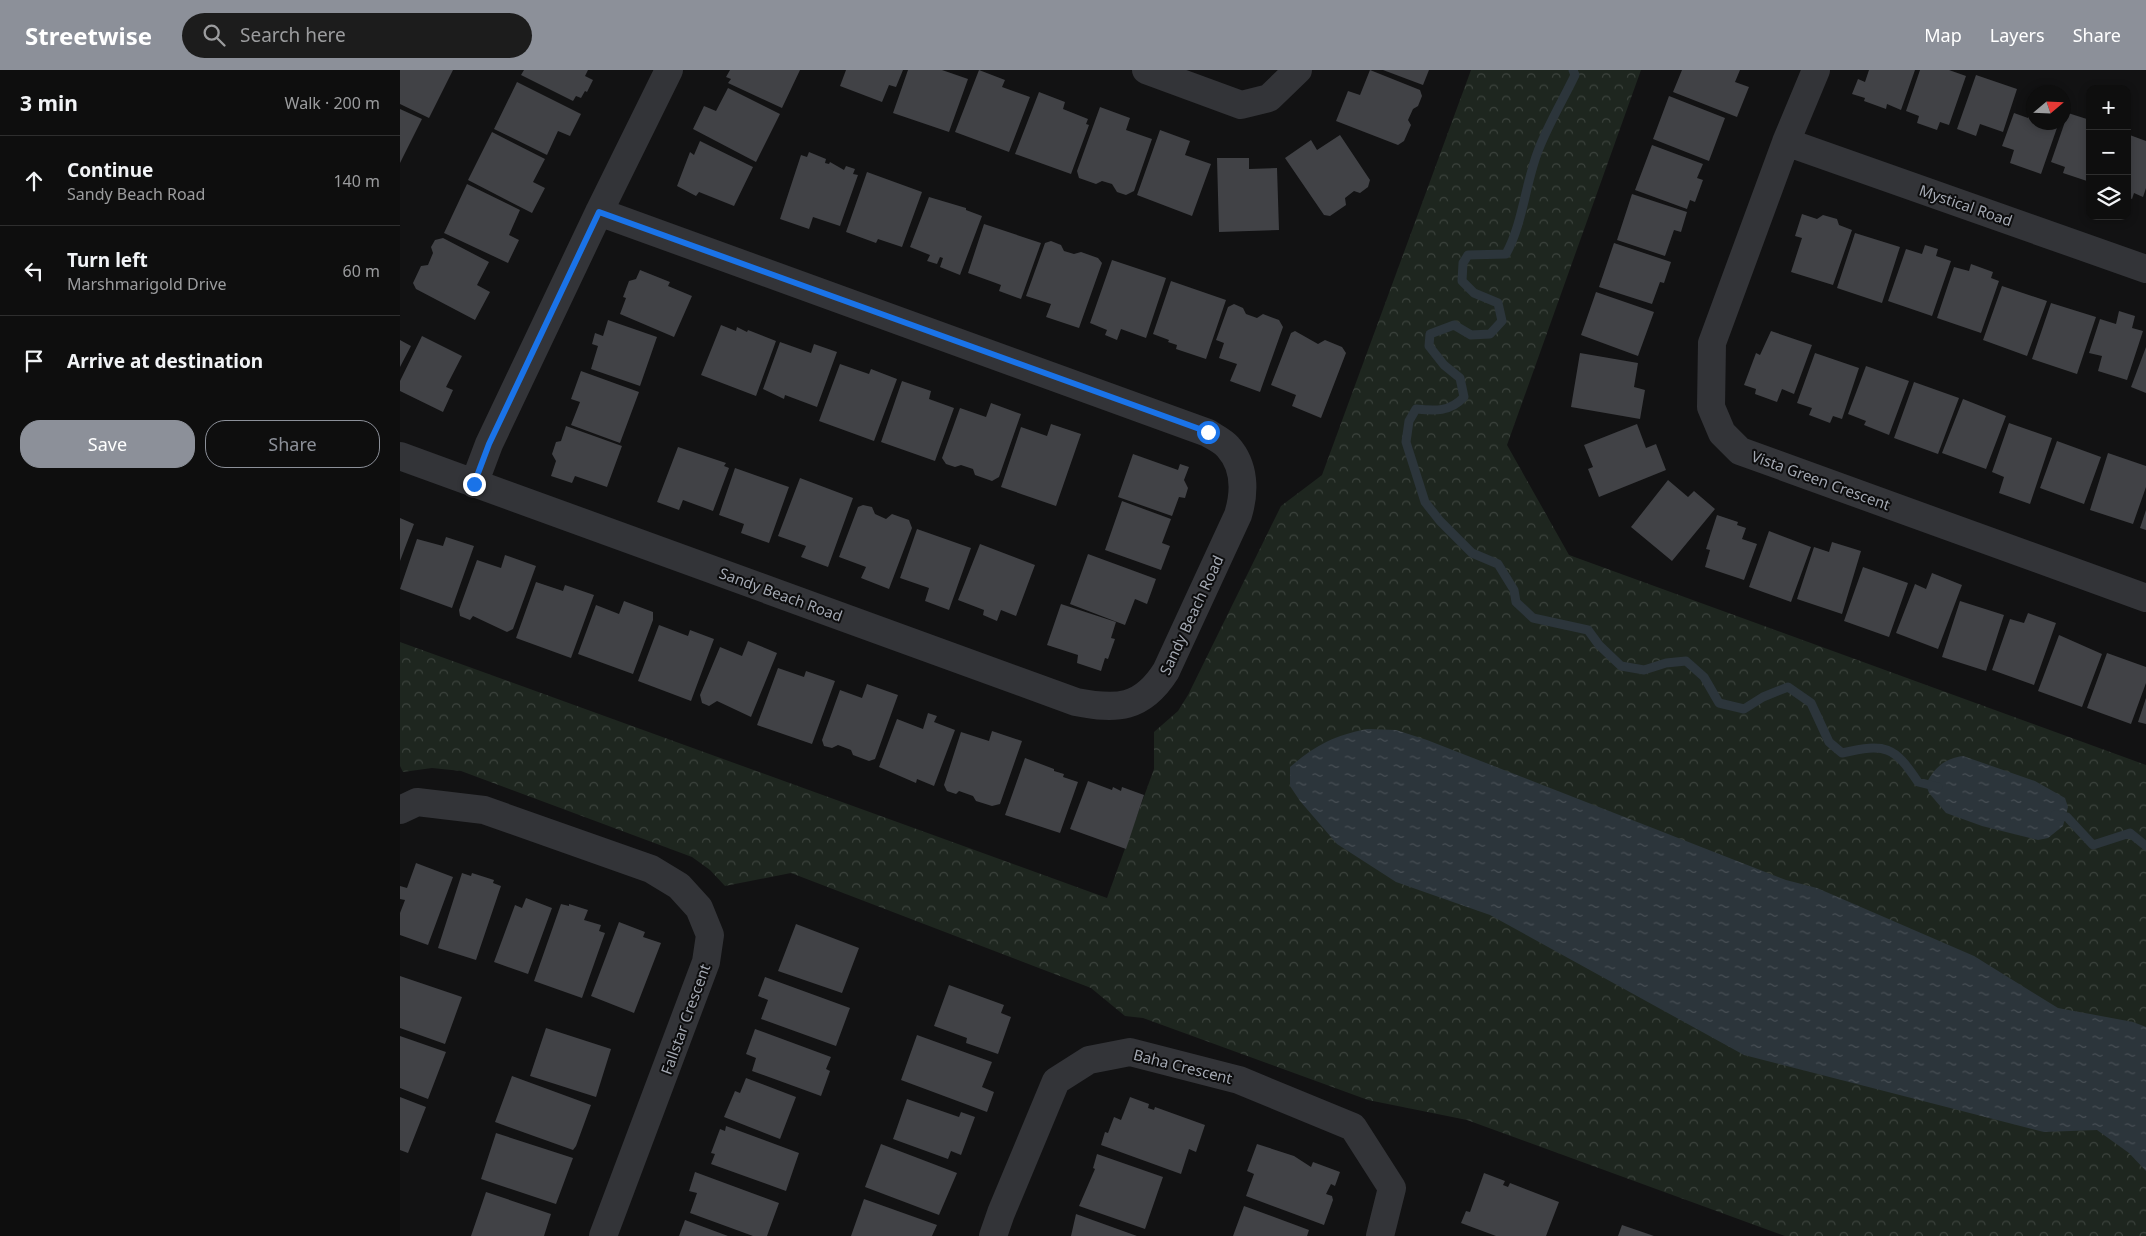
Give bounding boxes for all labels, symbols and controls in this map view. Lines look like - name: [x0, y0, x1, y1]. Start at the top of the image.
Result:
- search box: [182, 13, 532, 58]
- text: Streetwise: [25, 19, 152, 52]
- icon: search: [200, 21, 228, 49]
- text: Search here: [240, 22, 346, 48]
- text: Map: [1924, 23, 1962, 47]
- text: Layers: [1990, 23, 2045, 47]
- text: Share: [2073, 23, 2121, 47]
- north arrow: [2026, 85, 2071, 130]
- map controls: [2086, 85, 2131, 220]
- button: +: [2086, 85, 2131, 130]
- text: 3 min: [20, 89, 78, 117]
- text: Walk · 200 m: [285, 92, 380, 114]
- button: −: [2086, 130, 2131, 175]
- text: Continue: [67, 157, 153, 183]
- icon: ahead: [20, 167, 48, 195]
- text: 140 m: [333, 170, 380, 192]
- button: layers: [2086, 175, 2131, 220]
- street label: Mystical Road: [1917, 180, 2015, 230]
- text: Sandy Beach Road: [67, 183, 205, 205]
- text: Turn left: [67, 247, 148, 273]
- icon: left: [20, 257, 48, 285]
- text: 60 m: [343, 260, 380, 282]
- text: Marshmarigold Drive: [67, 273, 227, 295]
- icon: arrive: [20, 347, 48, 375]
- text: Arrive at destination: [67, 348, 263, 374]
- button: Save: [20, 420, 195, 468]
- button: Share: [205, 420, 380, 468]
- route start: [1197, 421, 1220, 444]
- street label: Vista Green Crescent: [1749, 446, 1894, 515]
- route end: [463, 473, 486, 496]
- street label: Sandy Beach Road: [1155, 552, 1227, 678]
- street label: Sandy Beach Road: [717, 562, 845, 626]
- street label: Fallstar Crescent: [656, 960, 715, 1077]
- street label: Baha Crescent: [1132, 1044, 1235, 1088]

